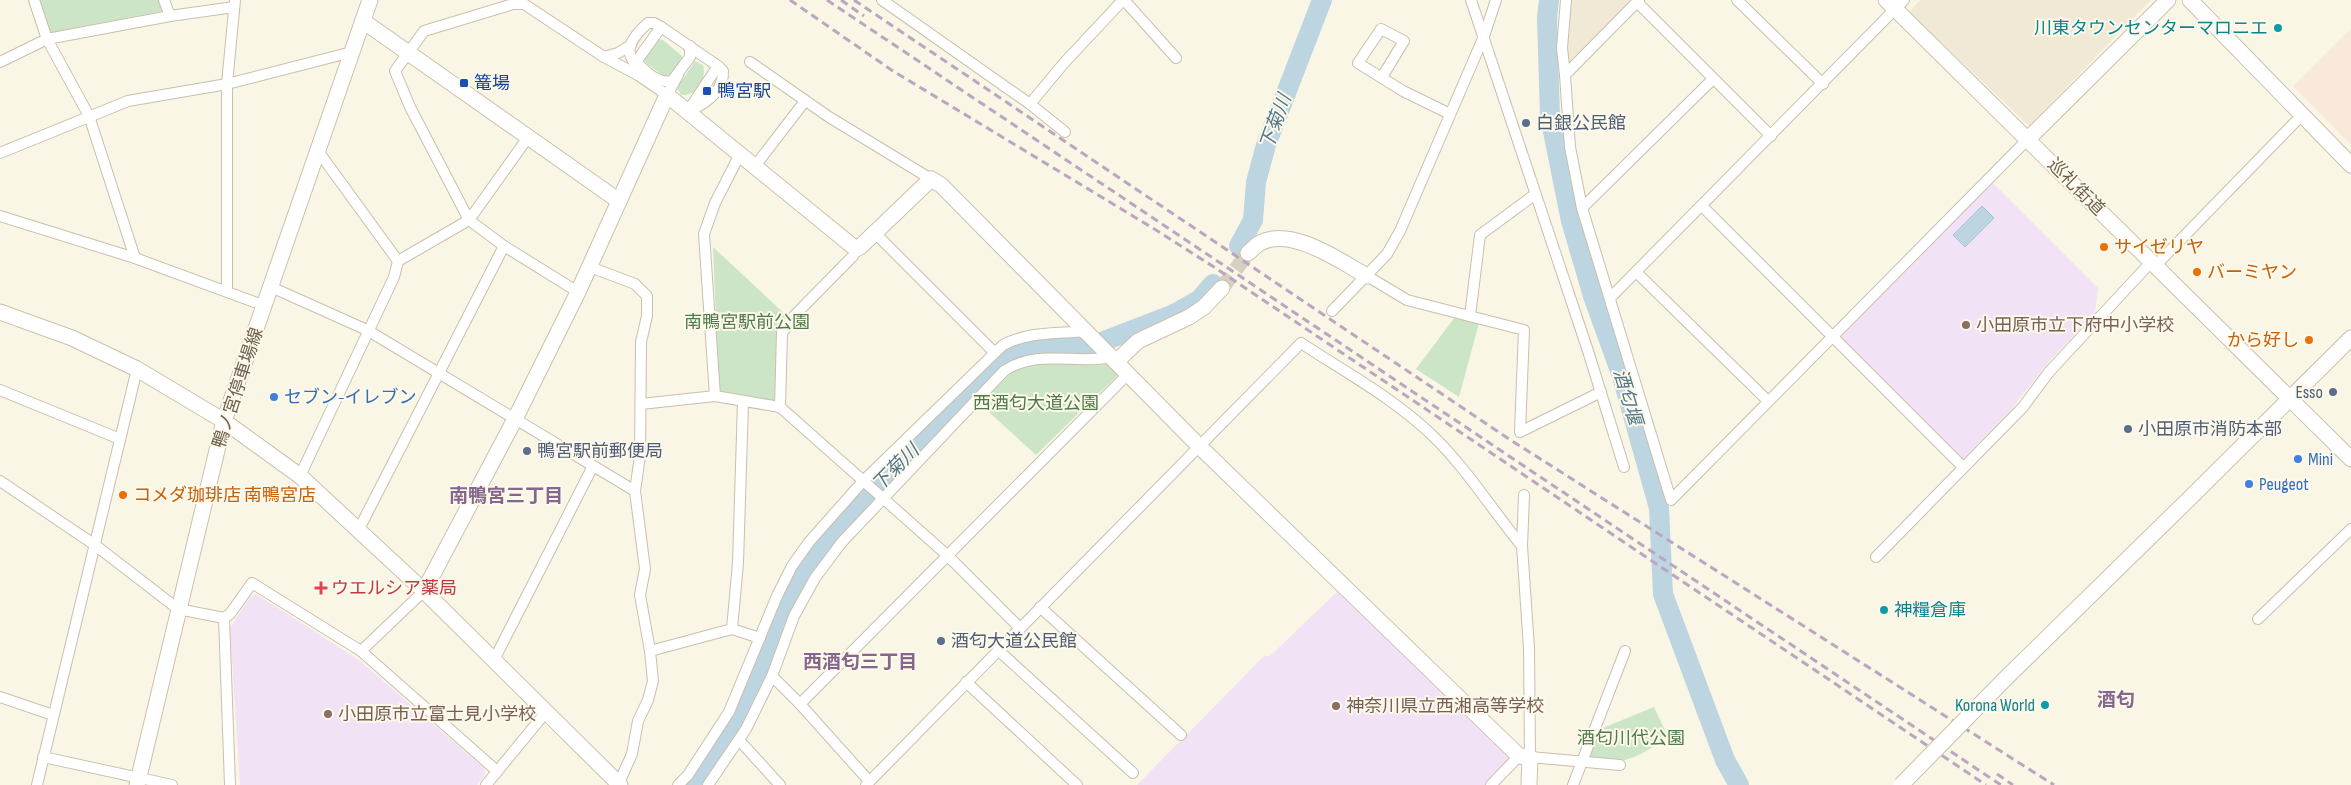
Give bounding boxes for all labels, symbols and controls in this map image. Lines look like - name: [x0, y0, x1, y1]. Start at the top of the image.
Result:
- place label: 川東タウンセンターマロニエ: [2034, 18, 2268, 39]
- marker: 川東タウンセンターマロニエ: [2272, 22, 2284, 34]
- place label: 篭場: [474, 73, 510, 94]
- marker: 篭場: [458, 77, 470, 89]
- place label: 鴨宮駅: [717, 81, 771, 102]
- marker: 鴨宮駅: [701, 85, 713, 97]
- water label: 下菊川: [1255, 89, 1297, 153]
- place label: 白銀公民館: [1536, 113, 1626, 134]
- marker: 白銀公民館: [1520, 117, 1532, 129]
- street label: 巡礼街道: [2043, 154, 2109, 220]
- place label: サイゼリヤ: [2114, 237, 2204, 258]
- marker: サイゼリヤ: [2098, 241, 2110, 253]
- place label: バーミヤン: [2207, 262, 2297, 283]
- marker: バーミヤン: [2191, 266, 2203, 278]
- park label: 南鴨宮駅前公園: [684, 312, 810, 333]
- place label: 小田原市立下府中小学校: [1976, 315, 2174, 336]
- marker: 小田原市立下府中小学校: [1960, 319, 1972, 331]
- street label: 鴨ノ宮停車場線: [209, 325, 267, 451]
- place label: から好し: [2227, 330, 2299, 351]
- marker: から好し: [2303, 334, 2315, 346]
- water label: 酒匂堰: [1608, 366, 1647, 430]
- place label: Esso: [2295, 382, 2323, 403]
- marker: Esso: [2327, 386, 2339, 398]
- place label: セブン-イレブン: [284, 387, 417, 408]
- marker: セブン-イレブン: [268, 391, 280, 403]
- park label: 西酒匂大道公園: [973, 393, 1099, 414]
- place label: 小田原市消防本部: [2138, 419, 2282, 440]
- marker: 小田原市消防本部: [2122, 423, 2134, 435]
- water label: 下菊川: [868, 438, 926, 496]
- place label: 鴨宮駅前郵便局: [537, 441, 663, 462]
- marker: 鴨宮駅前郵便局: [521, 445, 533, 457]
- place label: Mini: [2308, 449, 2333, 470]
- marker: Mini: [2292, 453, 2304, 465]
- place label: Peugeot: [2259, 474, 2309, 495]
- marker: Peugeot: [2243, 478, 2255, 490]
- place label: コメダ珈琲店 南鴨宮店: [133, 485, 316, 506]
- district label: 南鴨宮三丁目: [449, 485, 563, 508]
- marker: コメダ珈琲店 南鴨宮店: [117, 489, 129, 501]
- place label: ウエルシア薬局: [331, 578, 457, 599]
- marker: ウエルシア薬局: [315, 582, 327, 594]
- place label: 神糧倉庫: [1894, 600, 1966, 621]
- marker: 神糧倉庫: [1878, 604, 1890, 616]
- place label: 酒匂大道公民館: [951, 631, 1077, 652]
- marker: 酒匂大道公民館: [935, 635, 947, 647]
- district label: 西酒匂三丁目: [803, 651, 917, 674]
- district label: 酒匂: [2097, 689, 2135, 712]
- place label: Korona World: [1955, 695, 2035, 716]
- place label: 神奈川県立西湘高等学校: [1346, 696, 1544, 717]
- marker: Korona World: [2039, 699, 2051, 711]
- marker: 神奈川県立西湘高等学校: [1330, 700, 1342, 712]
- place label: 小田原市立富士見小学校: [338, 704, 536, 725]
- marker: 小田原市立富士見小学校: [322, 708, 334, 720]
- park label: 酒匂川代公園: [1577, 728, 1685, 749]

